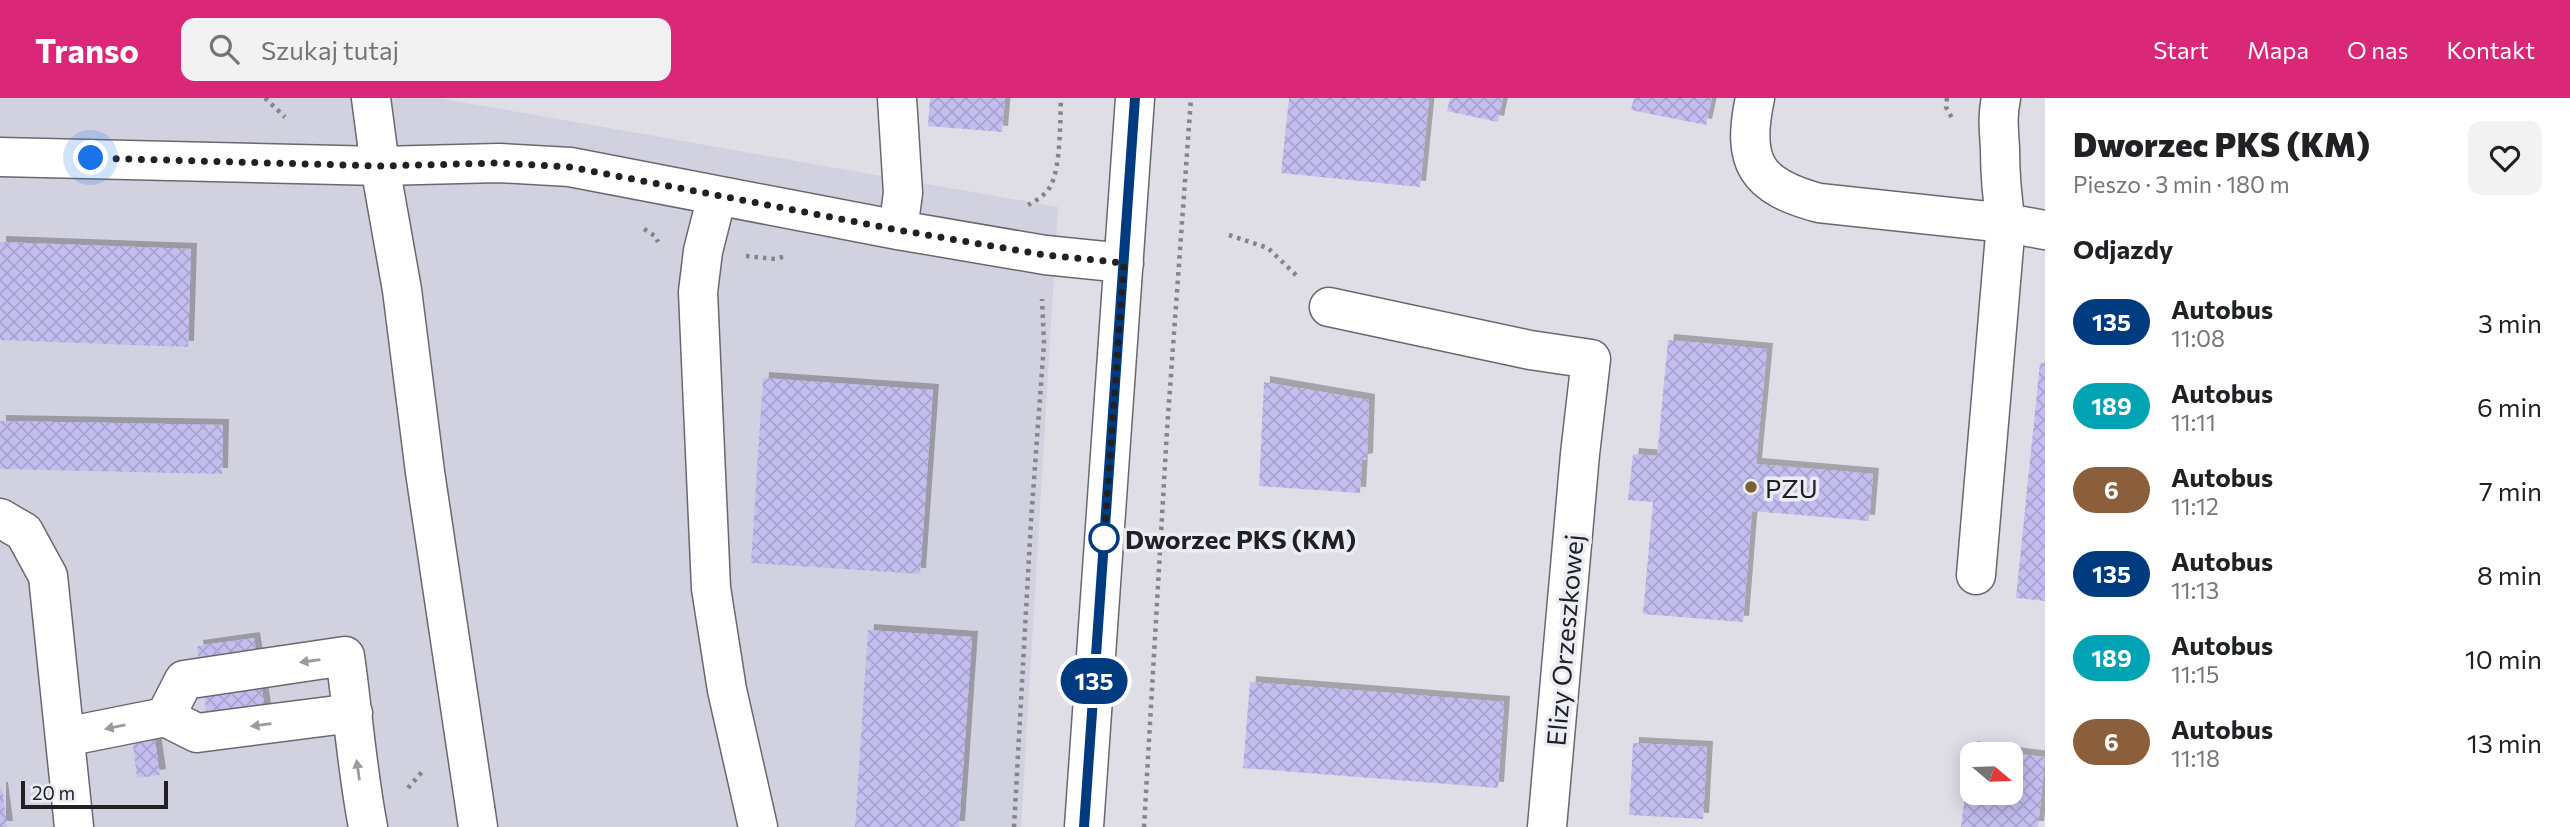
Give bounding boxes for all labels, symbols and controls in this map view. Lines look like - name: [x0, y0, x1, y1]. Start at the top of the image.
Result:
- search box: [181, 18, 671, 81]
- text: Transo: [35, 29, 139, 70]
- icon: search: [205, 30, 243, 68]
- text: Szukaj tutaj: [261, 34, 399, 65]
- text: Start: [2153, 35, 2209, 64]
- text: Mapa: [2247, 35, 2309, 64]
- text: O nas: [2347, 35, 2408, 64]
- text: Kontakt: [2446, 35, 2535, 64]
- button: heart: [2468, 121, 2542, 195]
- text: Dworzec PKS (KM): [2073, 123, 2370, 164]
- your location: [73, 140, 108, 175]
- text: Pieszo · 3 min · 180 m: [2073, 170, 2290, 198]
- text: Odjazdy: [2073, 233, 2173, 264]
- text: Autobus: [2171, 293, 2273, 324]
- text: 135: [2092, 307, 2131, 336]
- text: 3 min: [2478, 307, 2542, 338]
- text: 11:08: [2171, 324, 2225, 352]
- text: Autobus: [2171, 377, 2273, 408]
- text: 189: [2091, 391, 2132, 420]
- text: 6 min: [2477, 391, 2542, 422]
- text: 11:11: [2171, 408, 2216, 436]
- text: Autobus: [2171, 461, 2273, 492]
- place label: PZU: [1765, 472, 1818, 503]
- text: 6: [2104, 475, 2119, 504]
- text: 7 min: [2479, 475, 2542, 506]
- marker: PZU: [1743, 479, 1759, 495]
- text: 11:12: [2171, 492, 2219, 520]
- marker: Dworzec PKS (KM): [1089, 523, 1119, 553]
- place label: Dworzec PKS (KM): [1125, 523, 1356, 554]
- street label: Elizy Orzeszkowej: [1539, 533, 1589, 747]
- text: Autobus: [2171, 545, 2273, 576]
- text: 135: [2092, 559, 2131, 588]
- text: 8 min: [2477, 559, 2542, 590]
- text: 11:13: [2171, 576, 2219, 604]
- text: Autobus: [2171, 629, 2273, 660]
- text: 189: [2091, 643, 2132, 672]
- text: 10 min: [2465, 643, 2542, 674]
- one-way arrow: [299, 656, 321, 667]
- line badge: 135: [1054, 658, 1134, 704]
- text: 11:15: [2171, 660, 2219, 688]
- text: 135: [1075, 666, 1113, 695]
- text: Autobus: [2171, 713, 2273, 744]
- one-way arrow: [250, 720, 272, 731]
- one-way arrow: [104, 722, 126, 733]
- text: 6: [2104, 727, 2119, 756]
- text: 13 min: [2467, 727, 2542, 758]
- north arrow: [1960, 742, 2023, 805]
- map controls: [1960, 742, 2023, 805]
- text: 11:18: [2171, 744, 2220, 772]
- one-way arrow: [352, 759, 363, 781]
- scale bar: [21, 778, 168, 810]
- text: 20 m: [32, 781, 75, 804]

